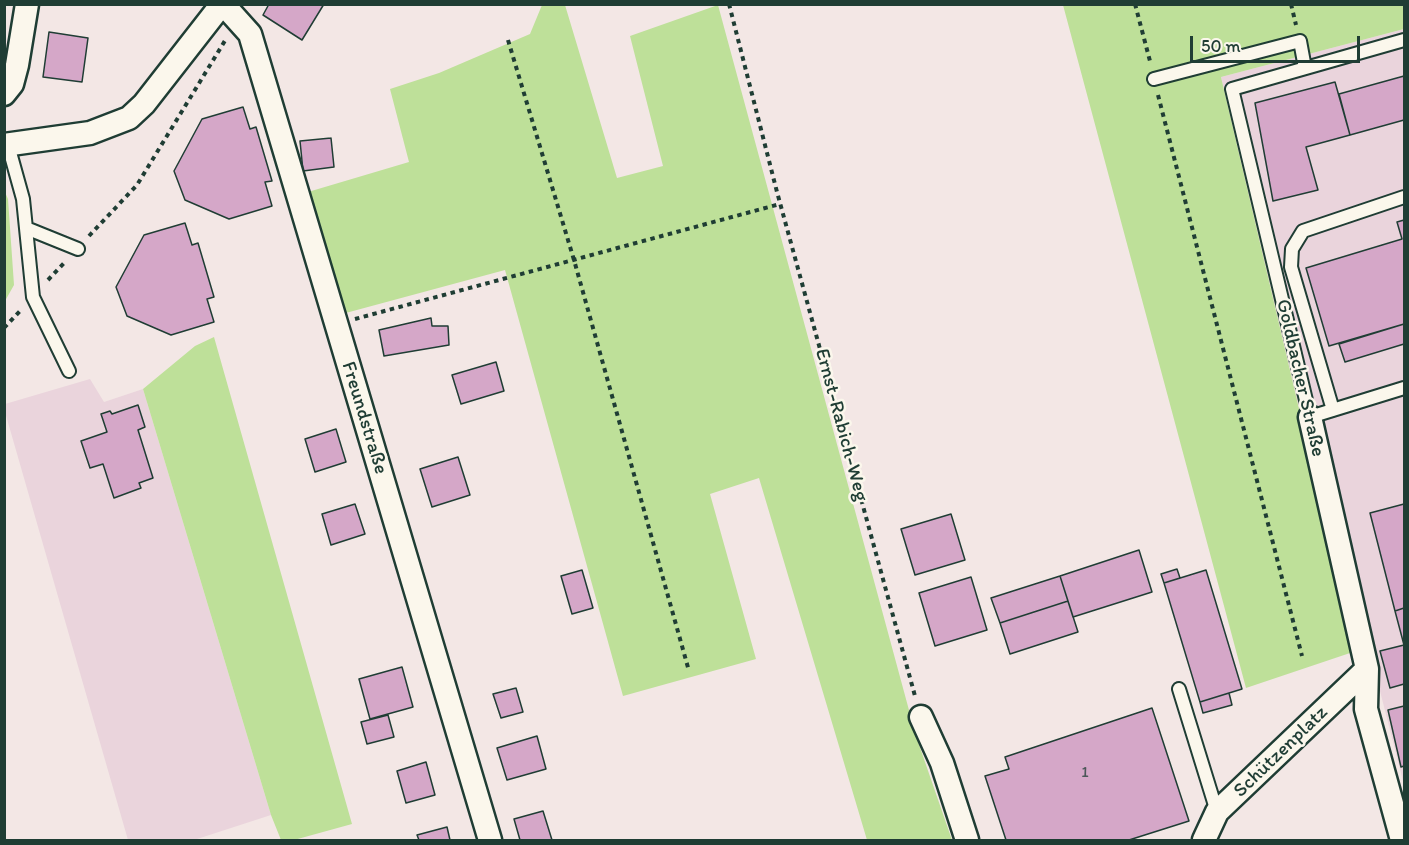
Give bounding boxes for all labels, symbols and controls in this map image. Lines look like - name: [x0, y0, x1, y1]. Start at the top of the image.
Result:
- scale bar: [1193, 24, 1362, 62]
- text: 50 m: [1201, 35, 1241, 57]
- street label: Goldbacher Straße: [1270, 297, 1330, 459]
- street label: Ernst-Rabich-Weg: [809, 346, 873, 504]
- street label: Freundstraße: [335, 359, 393, 477]
- street label: Schützenplatz: [1229, 701, 1333, 803]
- house number: 1: [1081, 763, 1089, 783]

